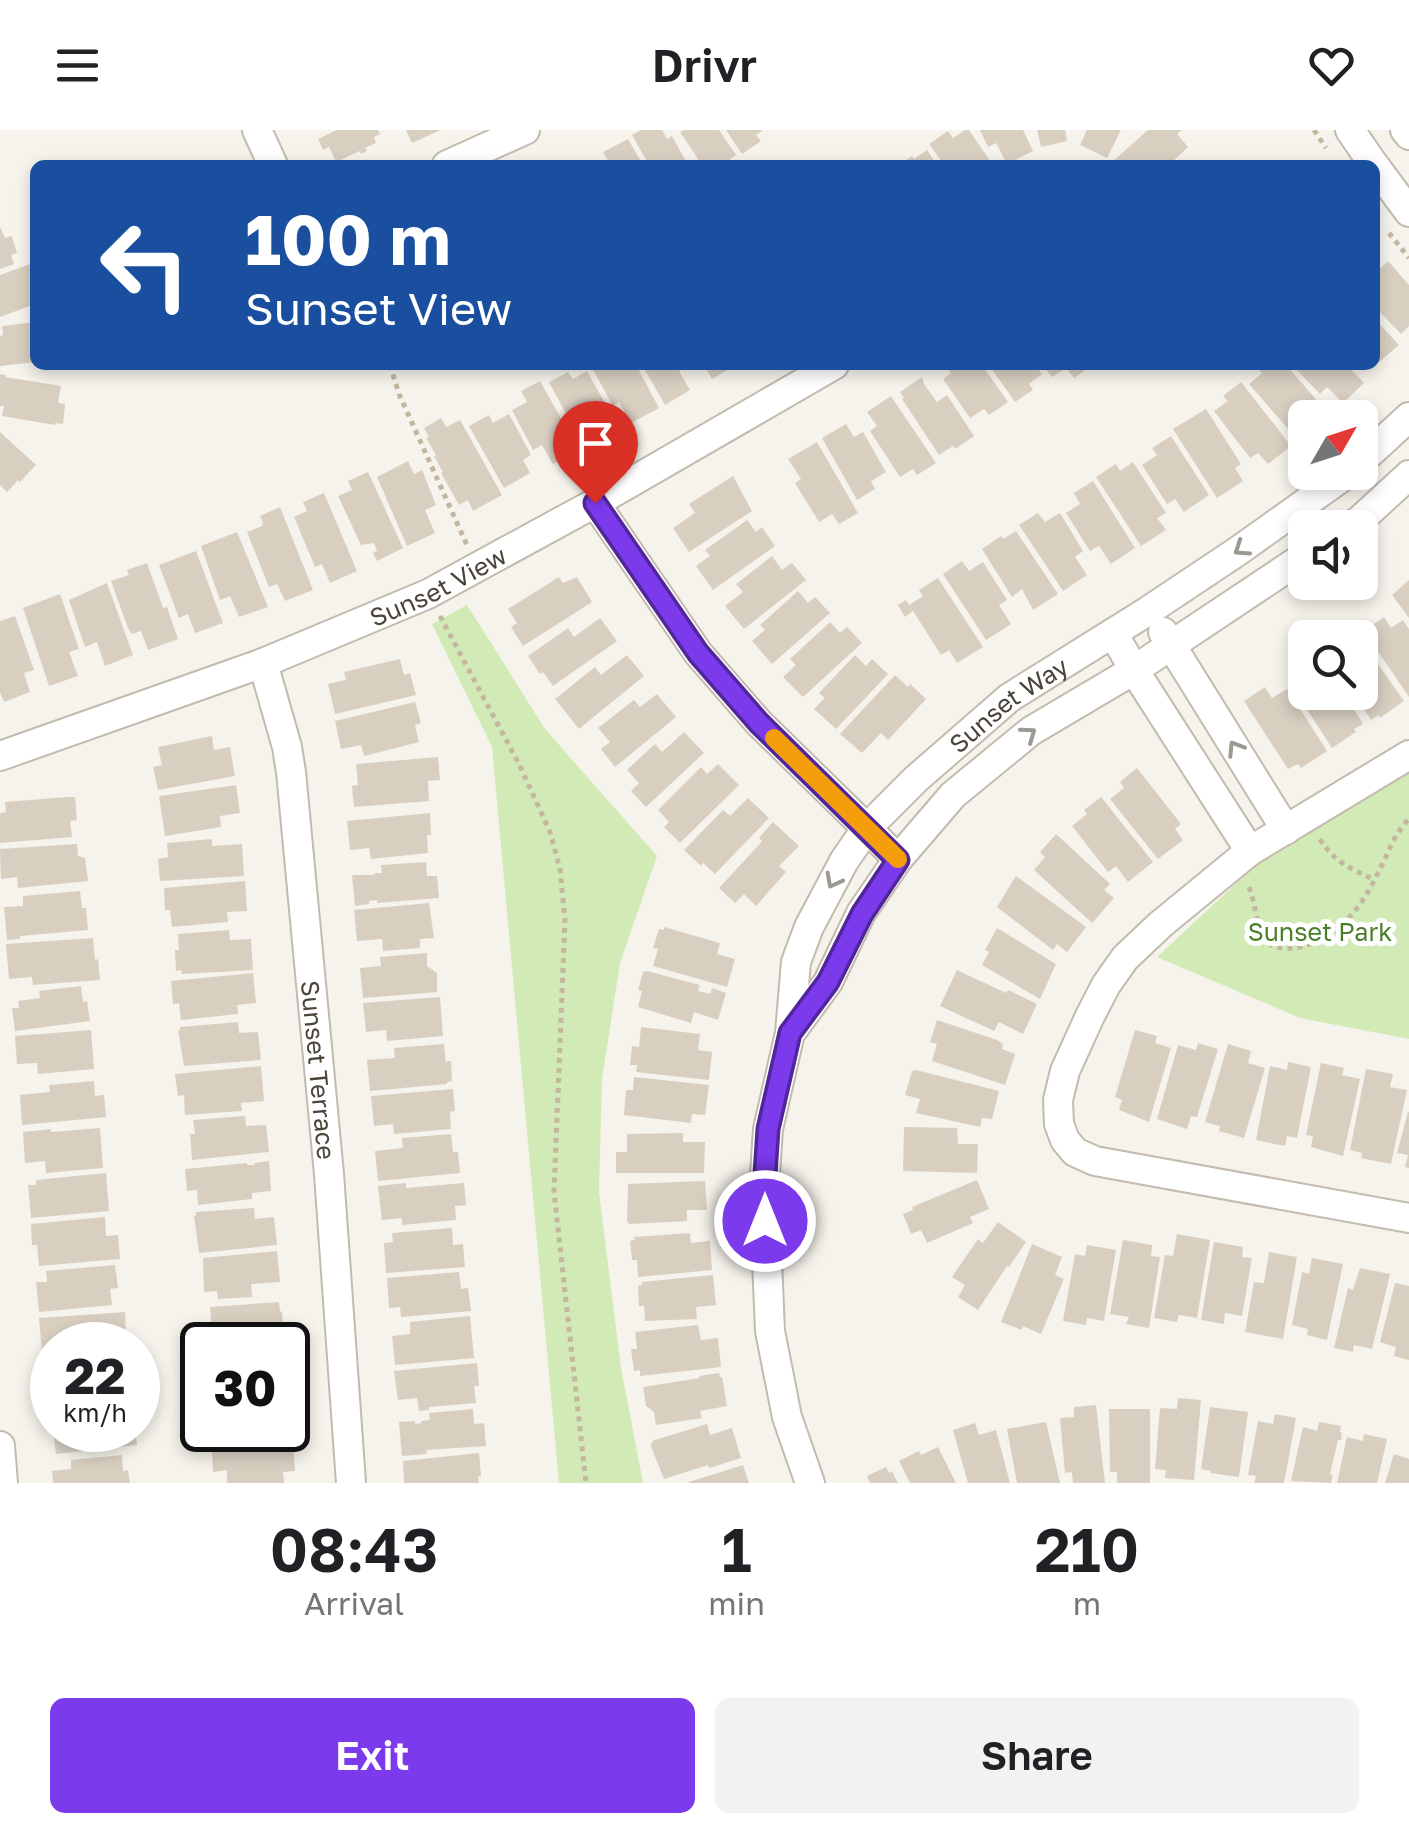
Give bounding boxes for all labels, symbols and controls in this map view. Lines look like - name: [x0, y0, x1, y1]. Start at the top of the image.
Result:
- icon: menu: [50, 38, 105, 93]
- text: Drivr: [652, 38, 757, 92]
- icon: heart: [1304, 38, 1359, 93]
- text: 100 m: [245, 196, 451, 280]
- icon: left: [80, 200, 210, 330]
- text: Sunset View: [245, 281, 512, 335]
- north arrow: [1288, 400, 1378, 490]
- map controls: [1288, 400, 1378, 710]
- pin: [553, 401, 638, 504]
- icon: arrive: [568, 416, 623, 471]
- button: sound: [1288, 510, 1378, 600]
- one-way arrow: [1233, 537, 1251, 556]
- street label: Sunset View: [365, 539, 511, 632]
- button: search: [1288, 620, 1378, 710]
- street label: Sunset Way: [942, 650, 1073, 759]
- one-way arrow: [1018, 728, 1036, 746]
- one-way arrow: [1228, 740, 1247, 758]
- one-way arrow: [826, 871, 845, 889]
- park label: Sunset Park: [1248, 916, 1392, 947]
- street label: Sunset Terrace: [295, 979, 343, 1161]
- position arrow: [713, 1169, 817, 1273]
- speed limit sign: 30: [180, 1322, 310, 1452]
- text: 22: [64, 1345, 125, 1405]
- text: km/h: [63, 1397, 127, 1428]
- text: 08:43: [270, 1513, 438, 1585]
- text: 1: [721, 1513, 752, 1585]
- text: 210: [1035, 1513, 1139, 1585]
- text: Arrival: [304, 1584, 404, 1622]
- text: min: [708, 1584, 765, 1622]
- text: m: [1073, 1584, 1101, 1622]
- button: Exit: [50, 1698, 695, 1813]
- button: Share: [715, 1698, 1359, 1813]

